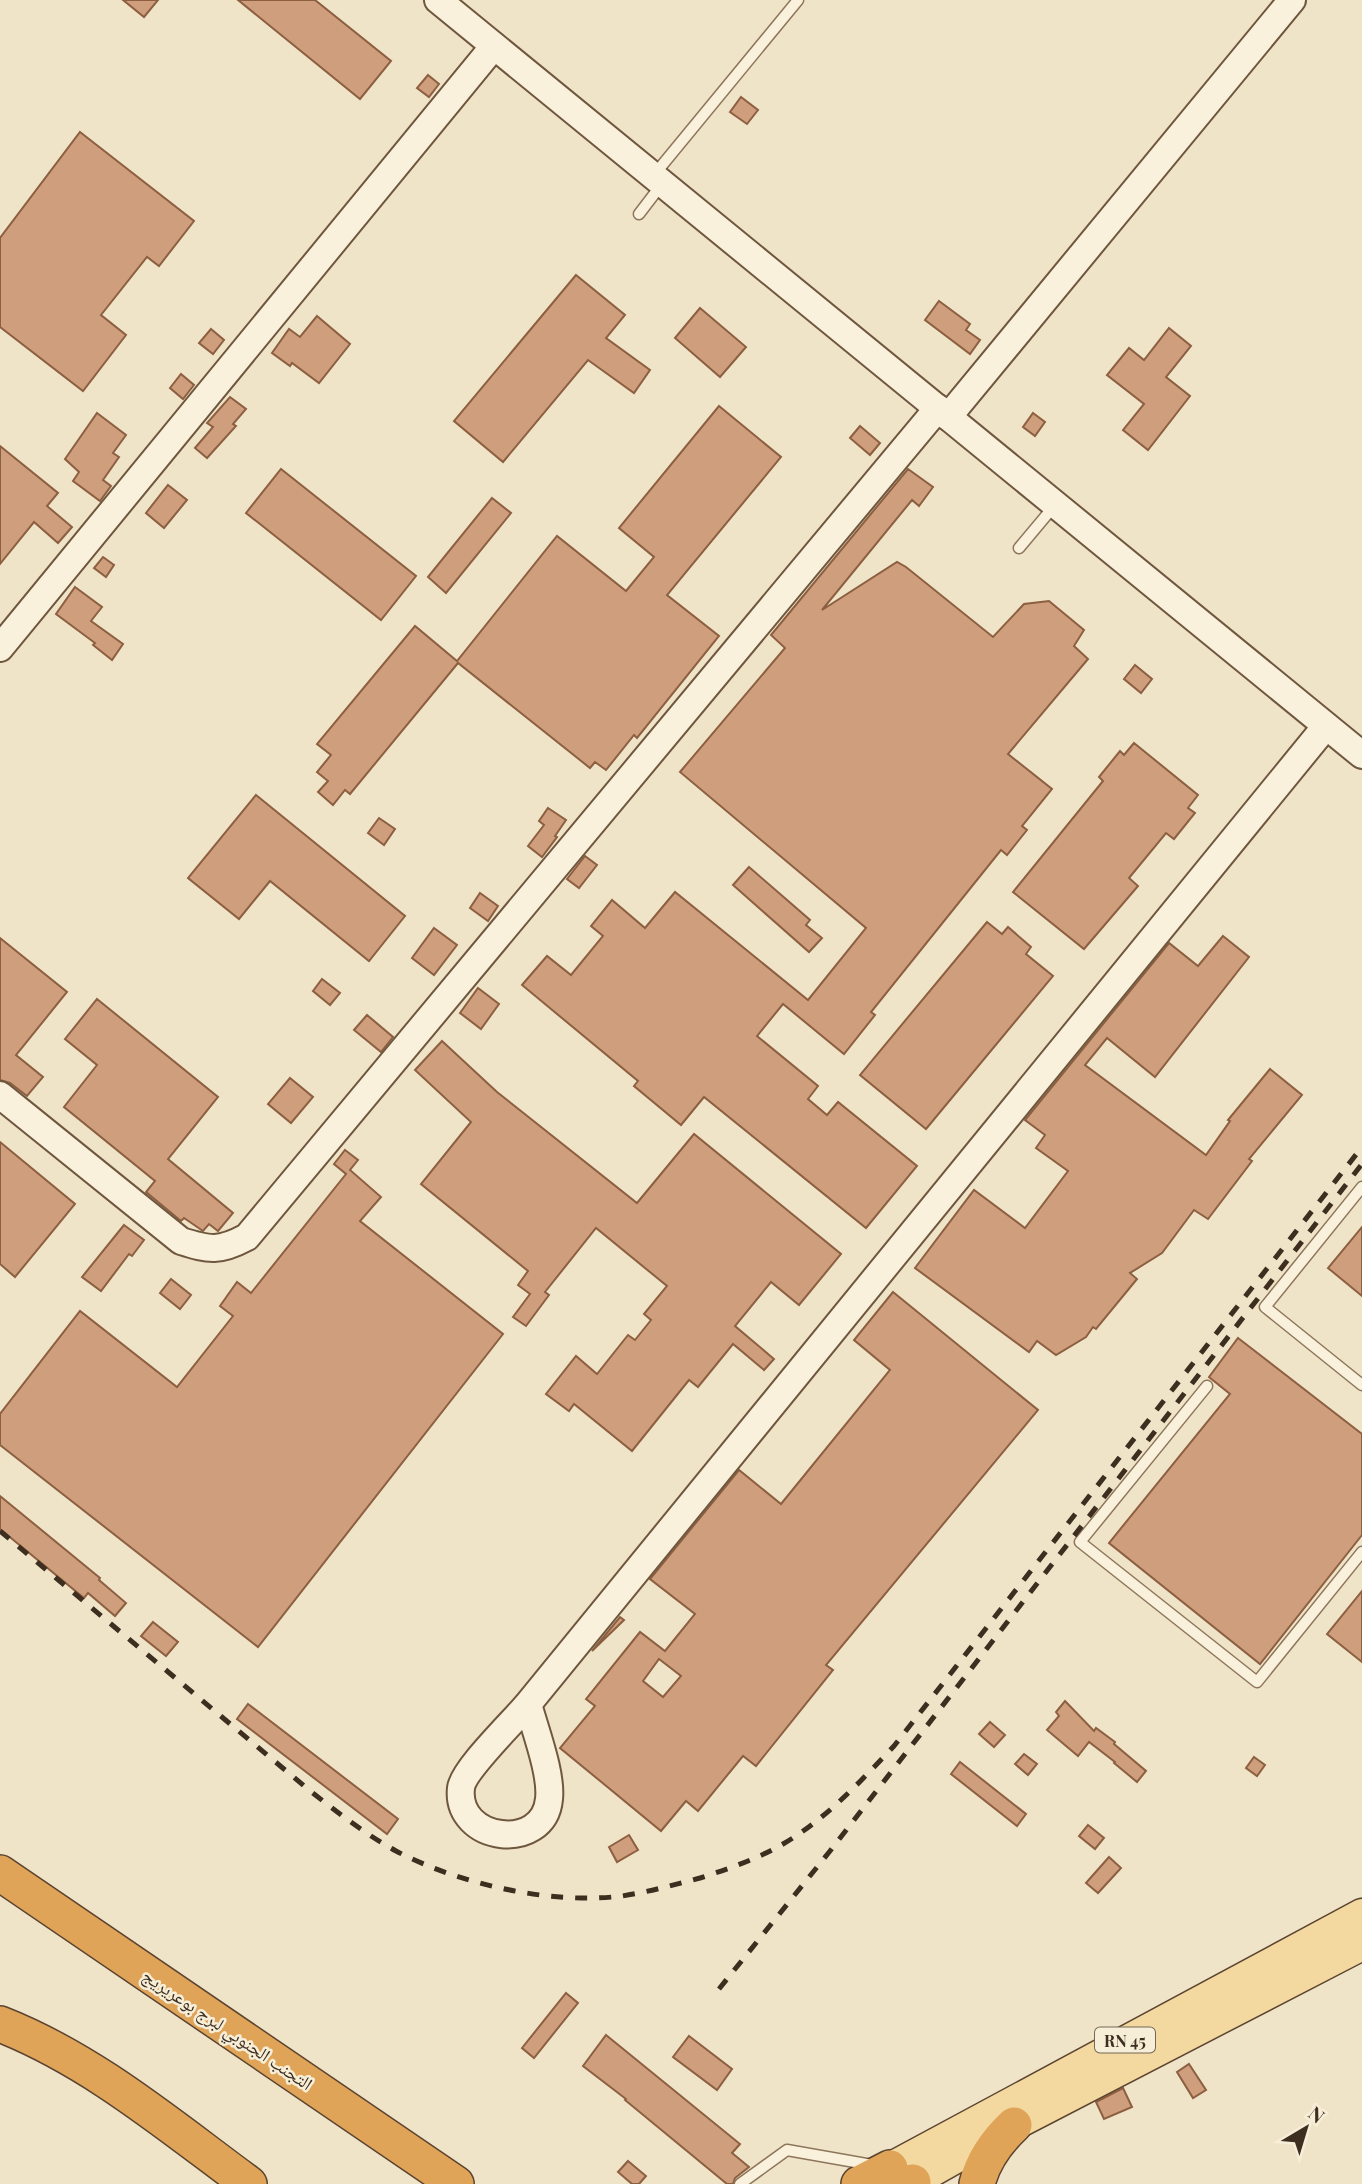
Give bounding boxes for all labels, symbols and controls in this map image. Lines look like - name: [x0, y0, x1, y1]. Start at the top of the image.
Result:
- street label: التجنب الجنوبي لبرج بوعريريج: [136, 1963, 318, 2098]
- road number: RN 45: [1095, 2028, 1155, 2052]
- north arrow: [1271, 2093, 1341, 2163]
- text: N: [1304, 2099, 1331, 2128]

